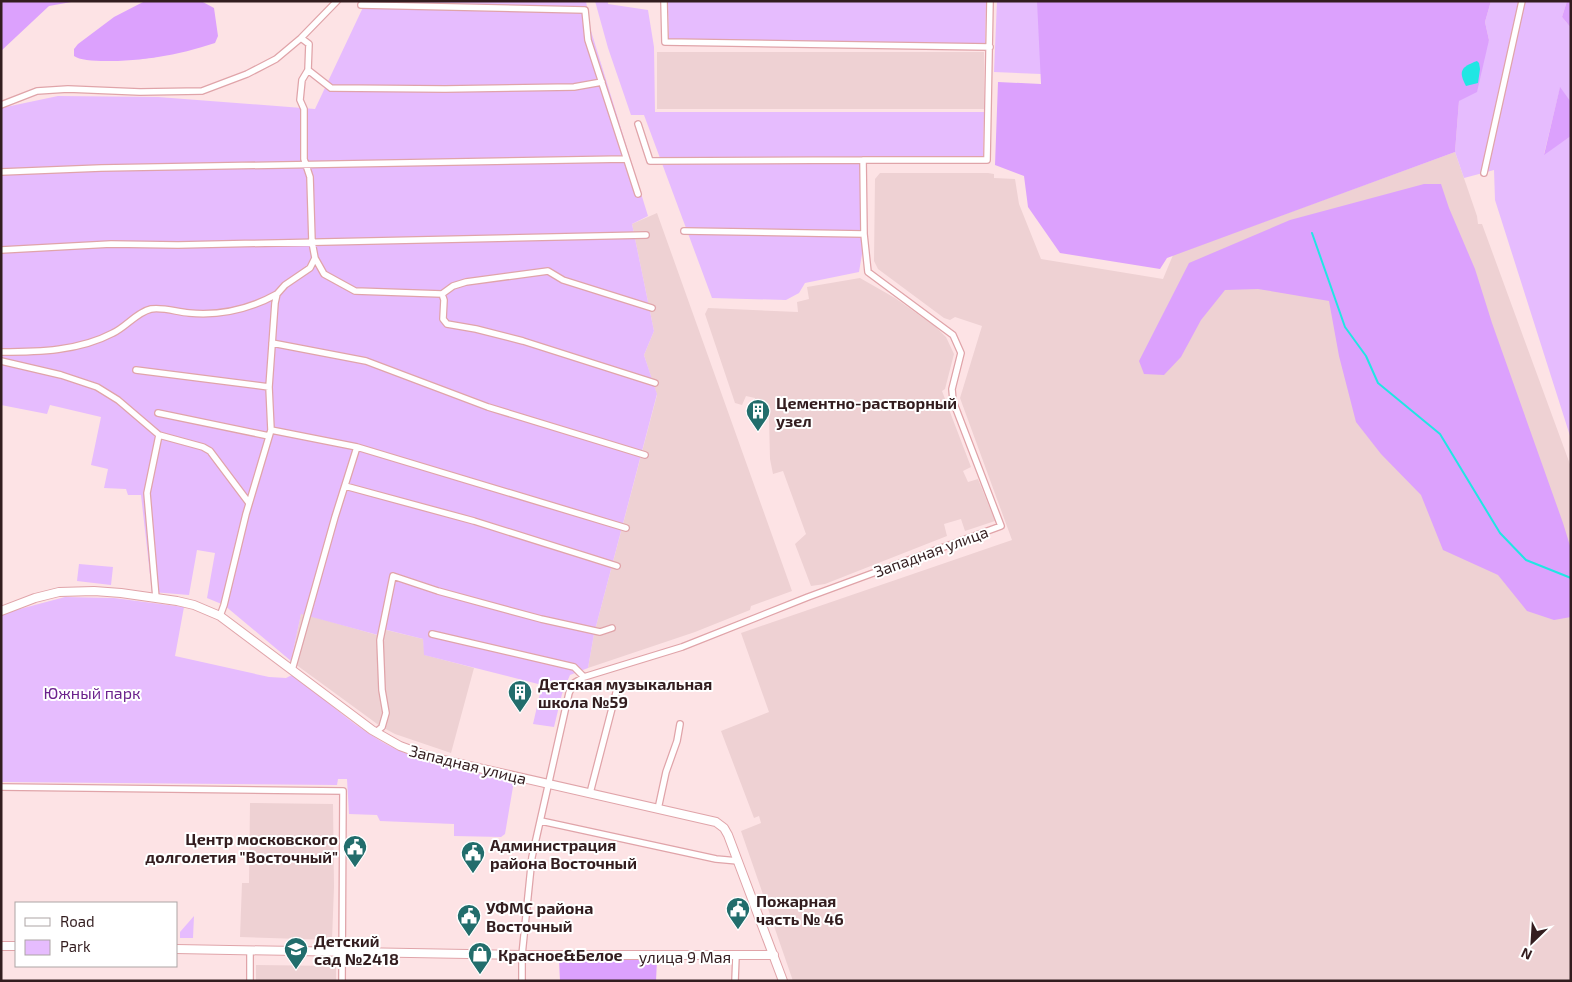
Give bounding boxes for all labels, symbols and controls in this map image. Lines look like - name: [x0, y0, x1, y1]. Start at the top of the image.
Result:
- place label: Цементно-растворный узел: [776, 393, 957, 430]
- building icon: Цементно-растворный узел: [745, 398, 771, 432]
- street label: Западная улица: [871, 522, 991, 581]
- place label: Детская музыкальная школа №59: [538, 674, 712, 711]
- building icon: Детская музыкальная школа №59: [507, 679, 533, 713]
- park label: Южный парк: [43, 683, 141, 702]
- street label: Западная улица: [407, 740, 529, 789]
- place label: Центр московского долголетия "Восточный": [145, 829, 338, 866]
- public building icon: Центр московского долголетия "Восточный": [342, 834, 368, 868]
- place label: Администрация района Восточный: [490, 835, 637, 872]
- public building icon: Администрация района Восточный: [460, 840, 486, 874]
- place label: Пожарная часть № 46: [756, 891, 844, 928]
- public building icon: Пожарная часть № 46: [725, 896, 751, 930]
- place label: УФМС района Восточный: [486, 898, 593, 935]
- legend: [15, 902, 178, 967]
- public building icon: УФМС района Восточный: [456, 903, 482, 937]
- text: Road: [60, 912, 95, 930]
- north arrow: [1507, 917, 1557, 967]
- place label: Детский сад №2418: [314, 931, 399, 968]
- school or university icon: Детский сад №2418: [283, 936, 309, 970]
- text: Park: [60, 937, 91, 955]
- shop icon: Красное&Белое: [467, 941, 493, 975]
- text: N: [1518, 944, 1534, 964]
- place label: Красное&Белое: [498, 945, 623, 964]
- street label: улица 9 Мая: [639, 947, 731, 967]

